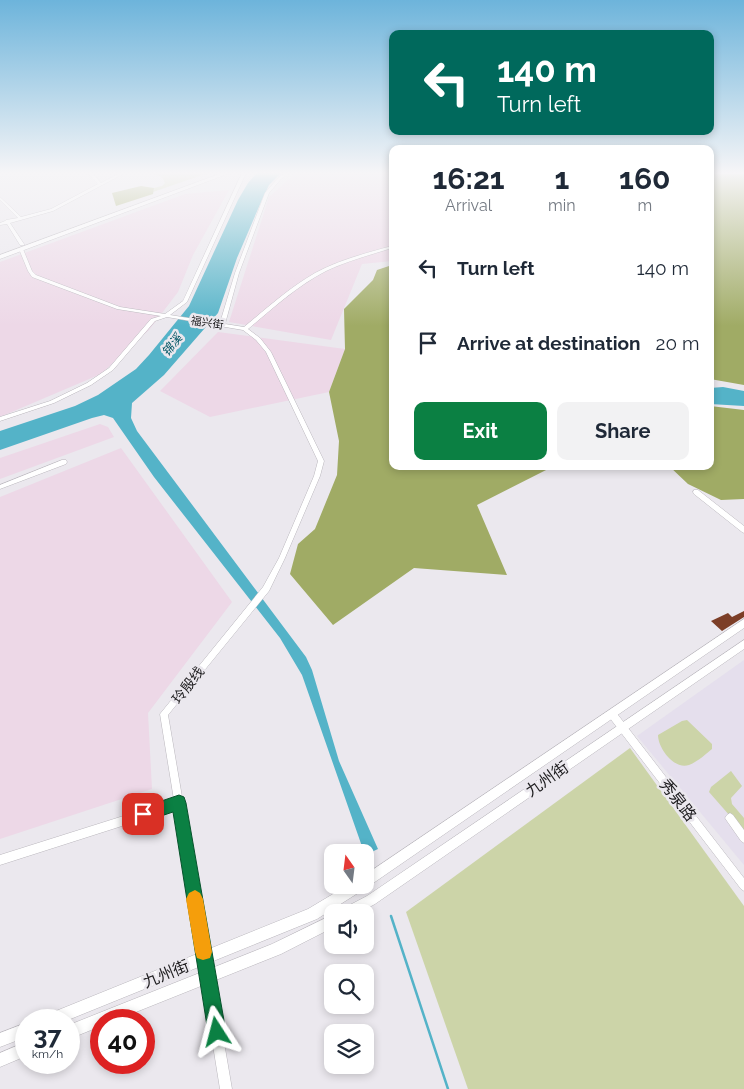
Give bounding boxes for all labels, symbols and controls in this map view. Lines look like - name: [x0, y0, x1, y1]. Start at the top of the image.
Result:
- text: 140 m: [497, 49, 597, 90]
- icon: left: [414, 50, 479, 115]
- text: Turn left: [497, 91, 581, 117]
- text: 16:21: [432, 161, 505, 196]
- text: 1: [554, 161, 569, 196]
- text: 160: [619, 161, 671, 196]
- text: Arrival: [445, 196, 492, 215]
- text: min: [548, 196, 576, 215]
- text: m: [637, 196, 652, 215]
- icon: left: [414, 254, 442, 282]
- text: Turn left: [457, 257, 534, 279]
- text: 140 m: [637, 257, 689, 279]
- street label: 福兴街: [190, 314, 224, 332]
- icon: arrive: [414, 329, 442, 357]
- water label: 锦溪: [159, 330, 186, 359]
- text: Arrive at destination: [457, 332, 641, 354]
- text: 20 m: [656, 332, 699, 354]
- button: Exit: [414, 402, 547, 460]
- button: Share: [557, 402, 689, 460]
- street label: 玲殷线: [169, 664, 207, 706]
- street label: 九州街: [522, 757, 572, 801]
- street label: 秀泉路: [656, 775, 700, 825]
- pin: [122, 793, 164, 835]
- icon: arrive: [129, 800, 157, 828]
- north arrow: [324, 844, 374, 894]
- map controls: [324, 844, 374, 1074]
- button: sound: [324, 904, 374, 954]
- street label: 九州街: [140, 956, 192, 992]
- button: search: [324, 964, 374, 1014]
- position arrow: [190, 1005, 242, 1057]
- speed limit sign: 40: [90, 1009, 155, 1074]
- text: 37: [34, 1020, 61, 1050]
- button: layers: [324, 1024, 374, 1074]
- text: km/h: [32, 1047, 63, 1061]

